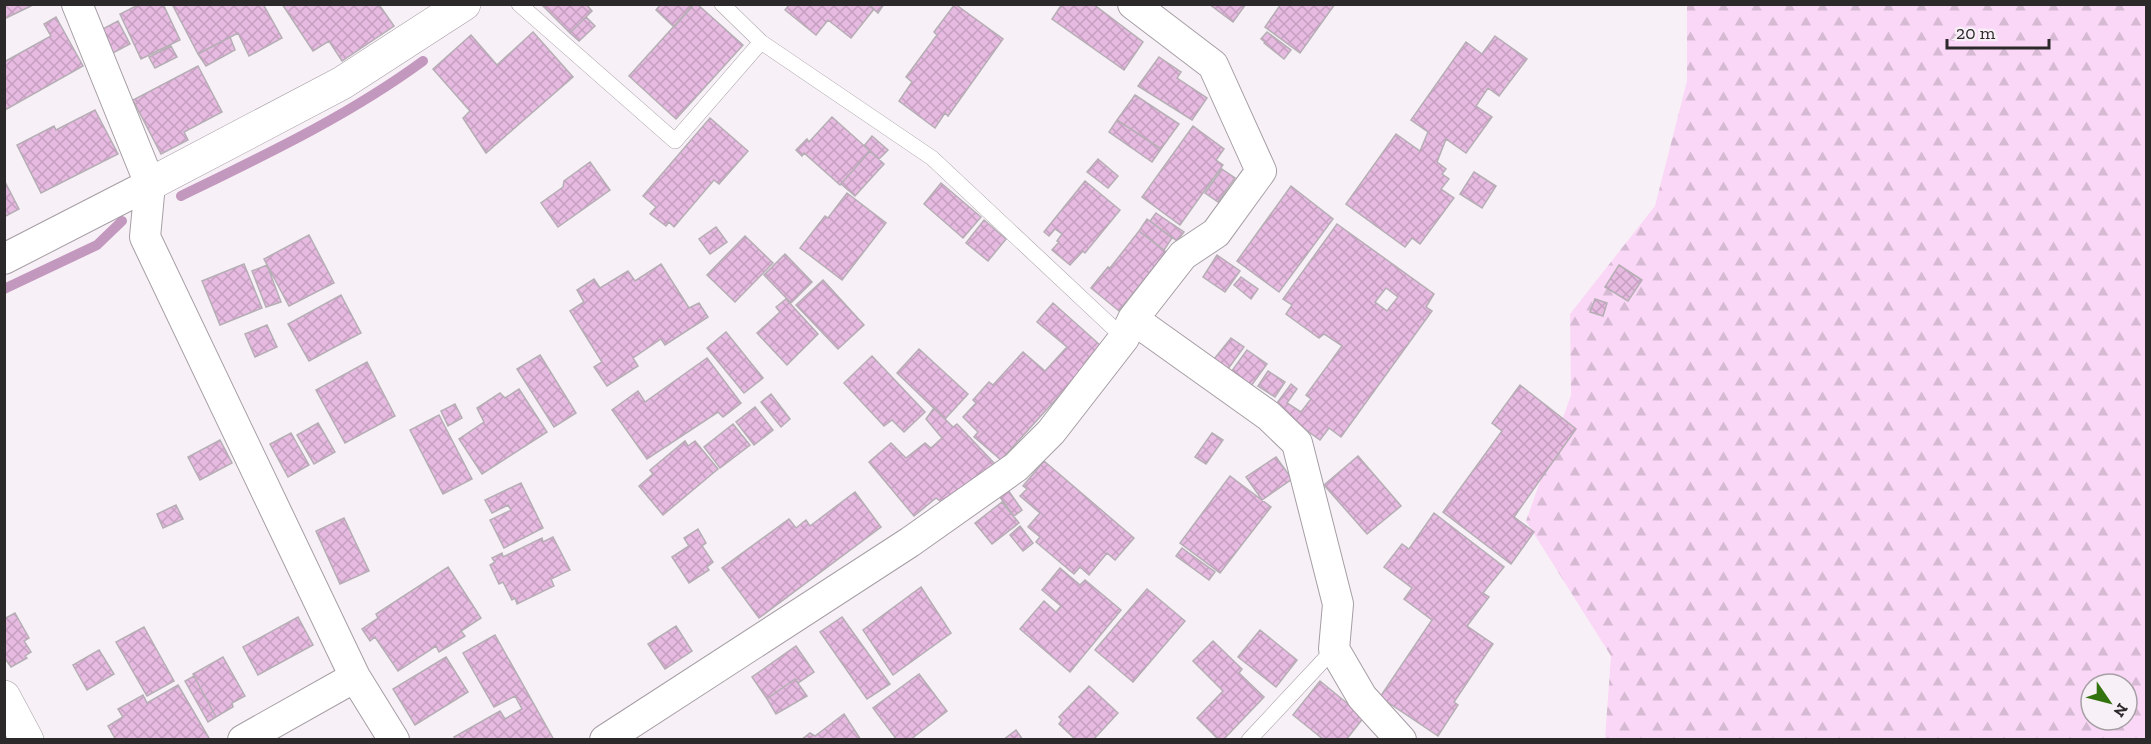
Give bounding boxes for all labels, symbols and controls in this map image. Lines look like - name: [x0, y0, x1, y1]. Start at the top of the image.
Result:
- scale bar: [1947, 12, 2049, 50]
- text: 20 m: [1956, 22, 1996, 44]
- north arrow: [2079, 672, 2139, 732]
- text: N: [2110, 700, 2132, 721]

